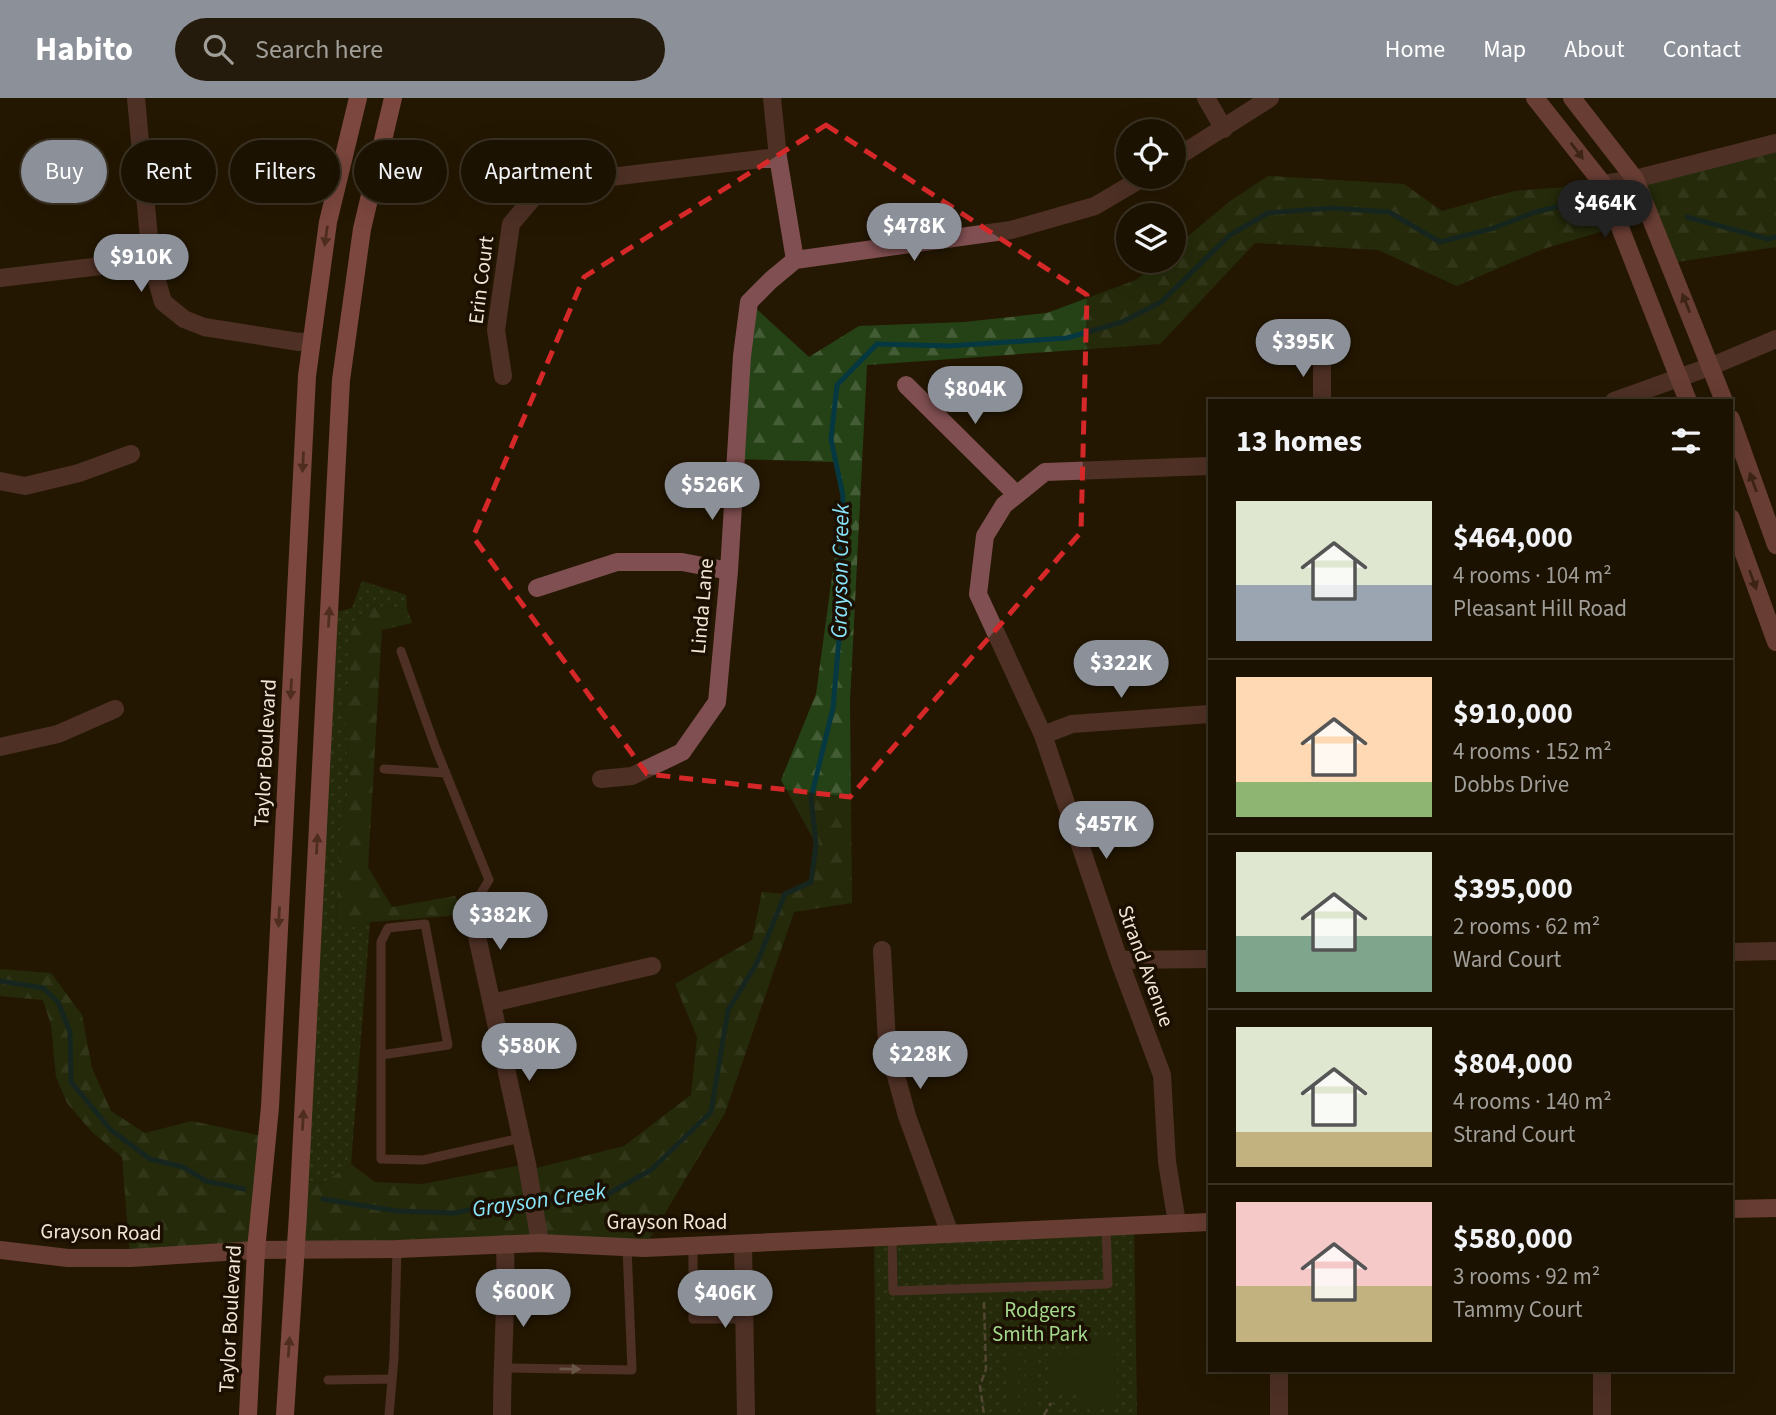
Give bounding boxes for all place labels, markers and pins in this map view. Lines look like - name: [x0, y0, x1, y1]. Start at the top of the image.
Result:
- pin: $464K: [1556, 180, 1654, 240]
- pin: $478K: [865, 204, 963, 263]
- pin: $910K: [92, 234, 190, 294]
- pin: $395K: [1254, 320, 1352, 379]
- pin: $804K: [926, 366, 1024, 426]
- pin: $526K: [663, 462, 761, 522]
- pin: $322K: [1072, 640, 1170, 700]
- pin: $457K: [1057, 802, 1155, 861]
- pin: $382K: [451, 892, 549, 952]
- pin: $580K: [480, 1024, 578, 1083]
- pin: $228K: [871, 1032, 969, 1091]
- pin: $600K: [474, 1270, 572, 1329]
- pin: $406K: [676, 1270, 774, 1330]

